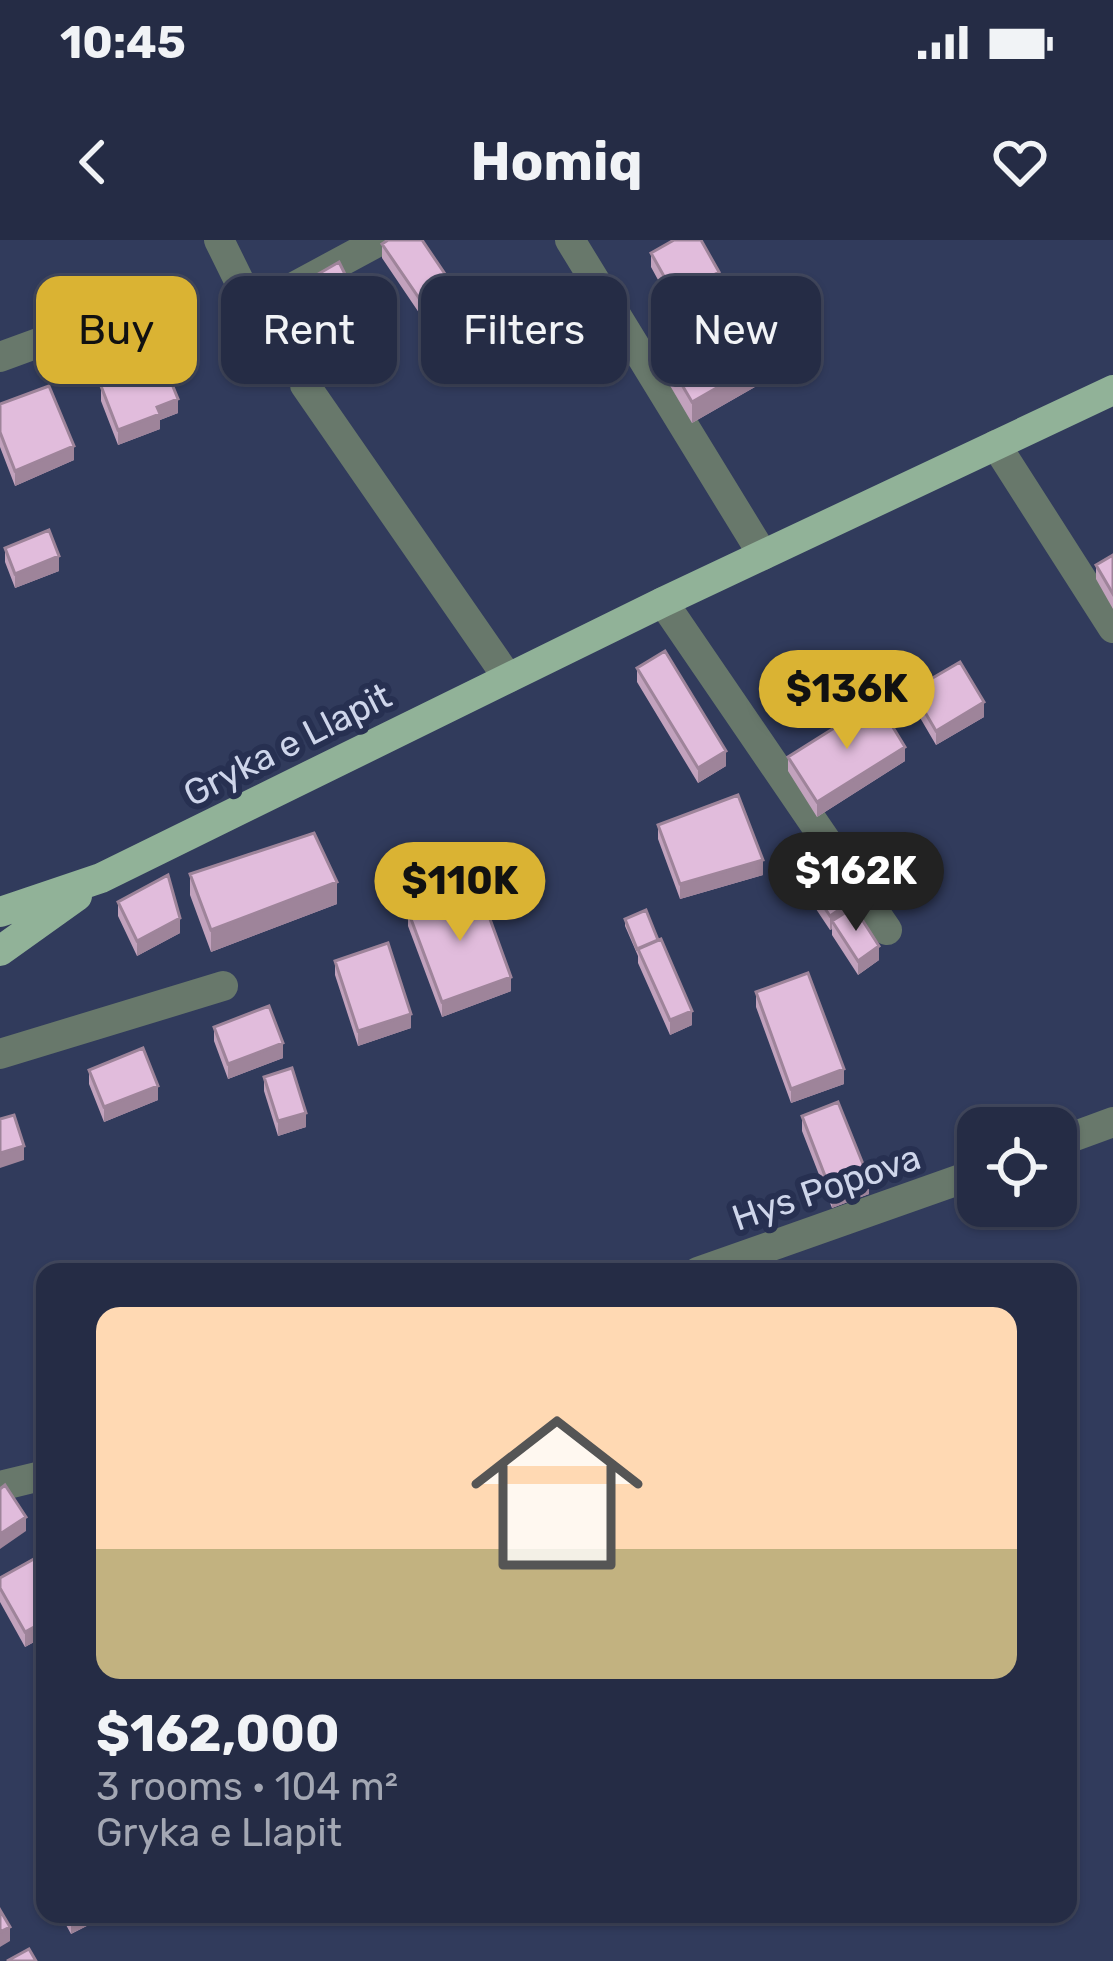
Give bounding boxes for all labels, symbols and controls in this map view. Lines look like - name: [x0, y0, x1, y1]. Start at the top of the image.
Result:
- text: 10:45: [60, 16, 186, 69]
- icon: back: [60, 129, 126, 195]
- icon: heart: [987, 129, 1053, 195]
- text: Homiq: [470, 130, 643, 194]
- chip: Buy: [36, 276, 197, 384]
- chip: Rent: [221, 276, 397, 384]
- chip: Filters: [421, 276, 627, 384]
- chip: New: [651, 276, 821, 384]
- pin: $136K: [763, 650, 931, 752]
- text: $136K: [786, 666, 908, 712]
- street label: Gryka e Llapit: [176, 674, 398, 815]
- pin: $162K: [772, 832, 940, 934]
- pin: $110K: [376, 842, 544, 944]
- text: $162K: [795, 848, 917, 894]
- text: $110K: [401, 858, 519, 904]
- map controls: [957, 1107, 1077, 1227]
- button: locate: [957, 1107, 1077, 1227]
- street label: Hys Popova: [726, 1135, 926, 1240]
- icon: home: [449, 1385, 665, 1601]
- text: $162,000: [96, 1703, 340, 1764]
- text: 3 rooms · 104 m²: [96, 1764, 398, 1810]
- text: Gryka e Llapit: [96, 1810, 342, 1856]

